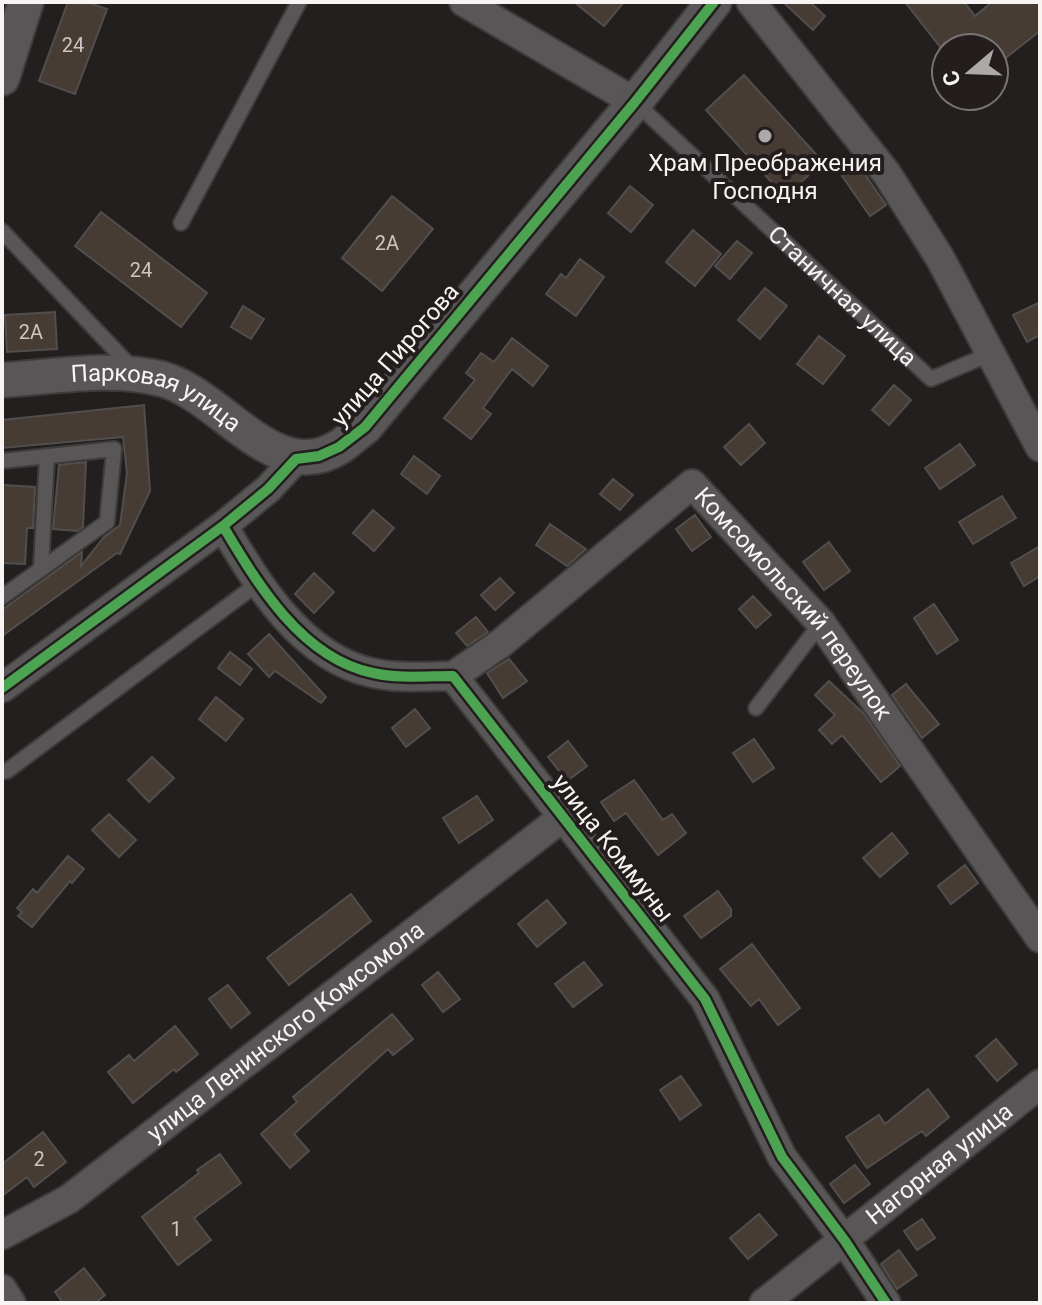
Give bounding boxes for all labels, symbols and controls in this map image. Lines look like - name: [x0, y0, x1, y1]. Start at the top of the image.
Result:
- north arrow: [930, 32, 1010, 112]
- house number: 24: [62, 33, 84, 57]
- text: С: [937, 67, 966, 89]
- marker: Храм Преображения Господня: [756, 127, 774, 145]
- place label: Храм Преображения Господня: [648, 149, 882, 205]
- street label: Станичная улица: [762, 220, 922, 372]
- house number: 2А: [375, 231, 399, 255]
- house number: 24: [130, 258, 152, 282]
- street label: улица Пирогова: [325, 278, 465, 432]
- house number: 2А: [19, 320, 43, 344]
- street label: Парковая улица: [70, 359, 247, 438]
- street label: Комсомольский переулок: [689, 482, 898, 725]
- street label: улица Коммуны: [547, 768, 679, 928]
- street label: улица Ленинского Комсомола: [142, 916, 430, 1147]
- street label: Нагорная улица: [861, 1097, 1018, 1230]
- house number: 2: [33, 1147, 45, 1171]
- house number: 1: [170, 1217, 182, 1241]

